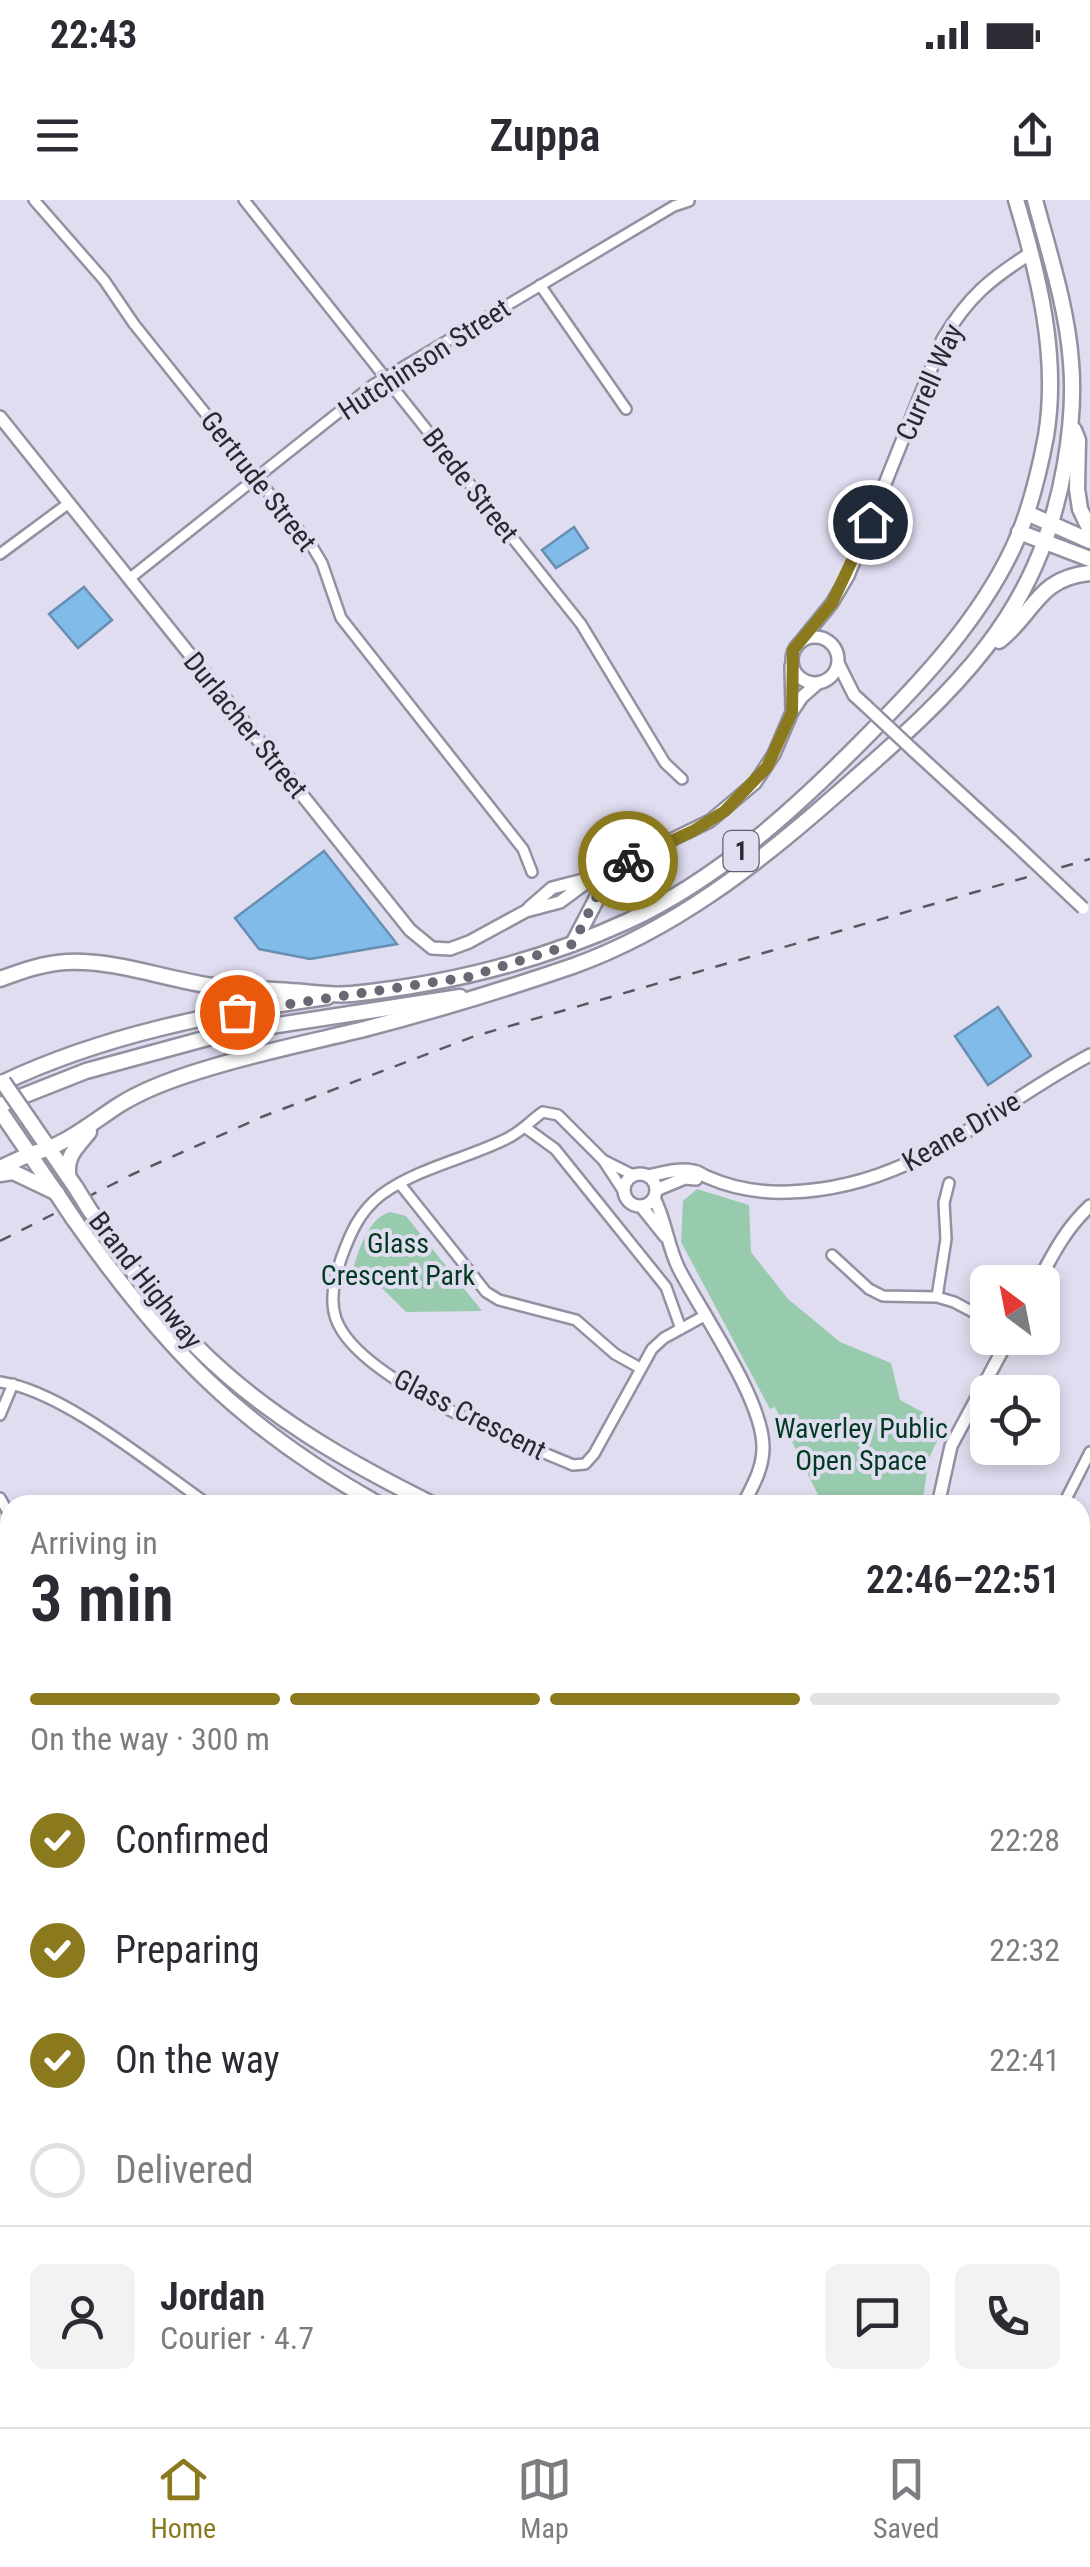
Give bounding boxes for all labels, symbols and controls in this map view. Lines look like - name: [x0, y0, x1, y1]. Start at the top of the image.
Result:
- text: 22:43: [50, 13, 137, 57]
- icon: menu: [30, 108, 85, 163]
- icon: share: [1005, 108, 1060, 163]
- text: Zuppa: [489, 109, 601, 162]
- street label: Hutchinson Street: [332, 292, 516, 427]
- street label: Currell Way: [889, 318, 970, 446]
- street label: Gertrude Street: [194, 405, 323, 558]
- street label: Brede Street: [416, 422, 525, 549]
- pin: [828, 480, 913, 565]
- icon: home: [843, 495, 898, 550]
- street label: Durlacher Street: [177, 646, 314, 805]
- courier: [578, 811, 678, 911]
- road number: 1: [724, 831, 758, 871]
- icon: bike: [601, 834, 656, 889]
- pin: [195, 970, 280, 1055]
- icon: bag: [210, 985, 265, 1040]
- street label: Keane Drive: [897, 1085, 1026, 1178]
- street label: Brand Highway: [82, 1205, 210, 1356]
- park label: Glass Crescent Park: [321, 1227, 476, 1292]
- north arrow: [970, 1265, 1060, 1355]
- map controls: [970, 1265, 1060, 1465]
- street label: Glass Crescent: [388, 1362, 551, 1467]
- button: locate: [970, 1375, 1060, 1465]
- park label: Waverley Public Open Space: [774, 1412, 948, 1477]
- text: Arriving in: [30, 1524, 158, 1562]
- text: 22:46–22:51: [866, 1558, 1060, 1602]
- text: 3 min: [30, 1561, 174, 1637]
- text: On the way · 300 m: [30, 1720, 270, 1758]
- icon: check: [30, 1813, 85, 1868]
- text: Confirmed: [115, 1818, 270, 1862]
- text: 22:28: [989, 1821, 1060, 1859]
- icon: check: [30, 1923, 85, 1978]
- text: Preparing: [115, 1928, 260, 1972]
- text: 22:32: [989, 1931, 1060, 1969]
- icon: check: [30, 2033, 85, 2088]
- text: On the way: [115, 2038, 280, 2082]
- text: 22:41: [989, 2041, 1060, 2079]
- text: Delivered: [115, 2148, 254, 2192]
- button: person: [30, 2264, 135, 2369]
- button: chat: [825, 2264, 930, 2369]
- button: phone: [955, 2264, 1060, 2369]
- text: Jordan: [160, 2275, 265, 2319]
- text: Courier · 4.7: [160, 2319, 314, 2357]
- tab: Home: [150, 2452, 216, 2545]
- tab: Map: [517, 2452, 572, 2545]
- tab: Saved: [873, 2452, 940, 2545]

